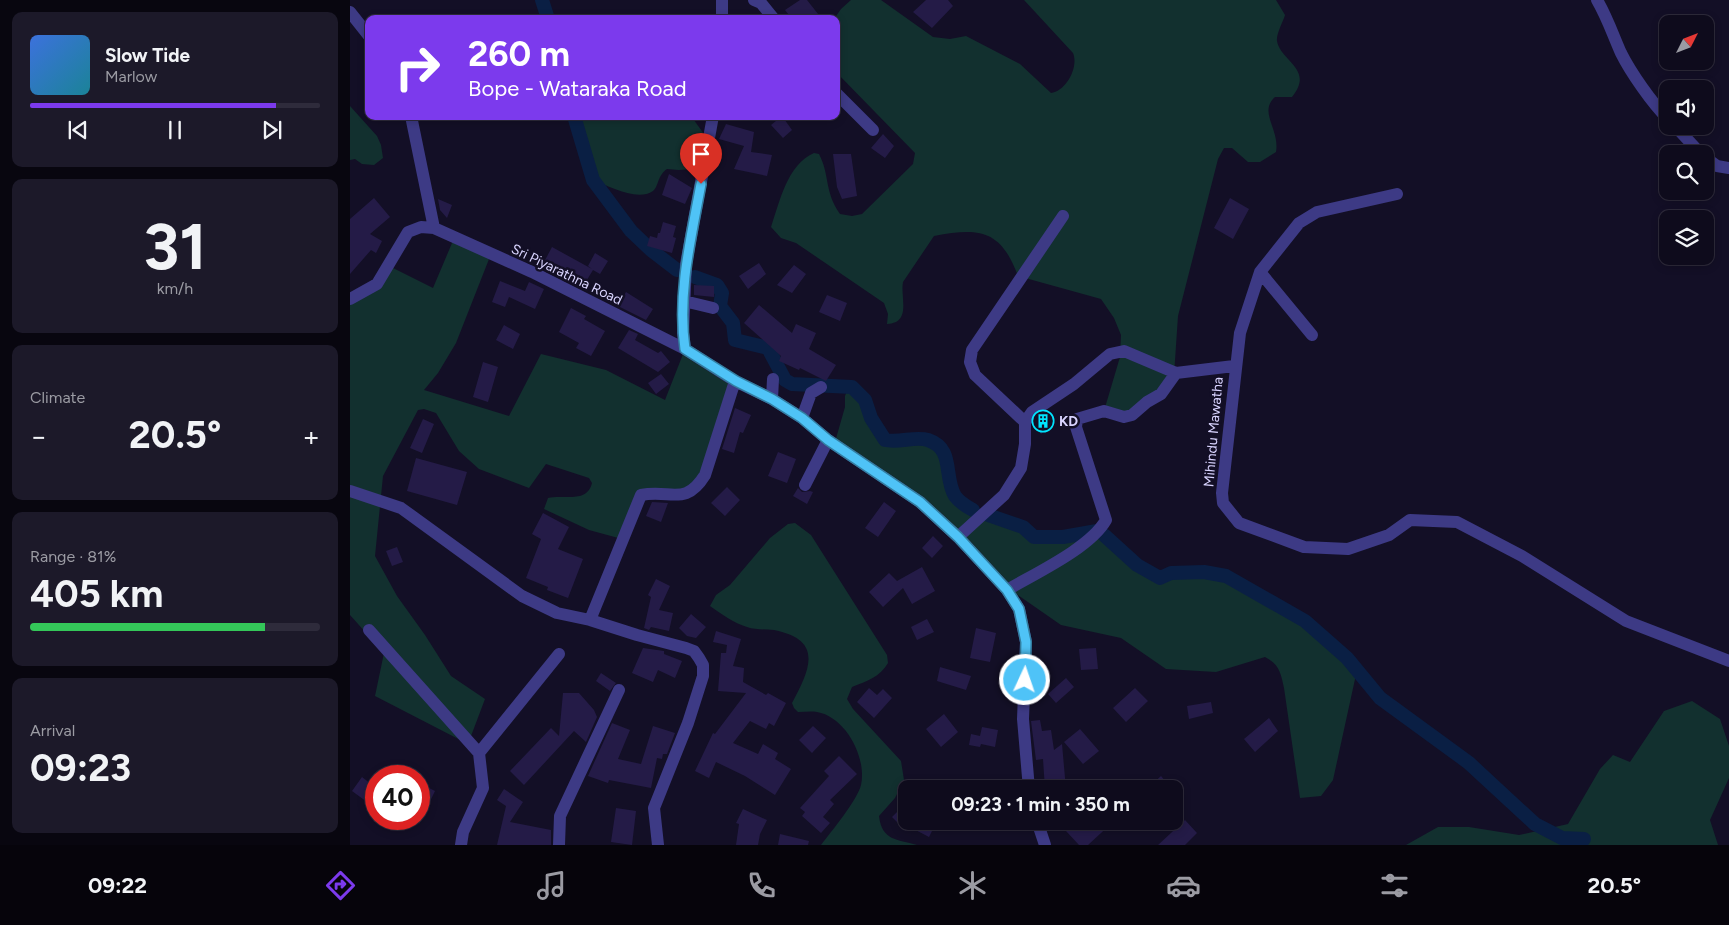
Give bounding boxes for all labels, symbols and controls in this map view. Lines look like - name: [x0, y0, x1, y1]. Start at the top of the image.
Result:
- north arrow: [1659, 15, 1714, 70]
- map controls: [1659, 15, 1714, 265]
- text: 260 m: [468, 33, 570, 75]
- icon: right: [385, 35, 450, 100]
- text: Slow Tide: [105, 44, 190, 67]
- text: Marlow: [105, 67, 157, 86]
- text: Bope - Wataraka Road: [468, 75, 687, 102]
- button: sound: [1659, 80, 1714, 135]
- icon: previous: [64, 116, 92, 144]
- icon: pause: [161, 116, 189, 144]
- icon: next: [258, 116, 286, 144]
- pin: [680, 133, 722, 184]
- icon: arrive: [687, 140, 715, 168]
- button: search: [1659, 145, 1714, 200]
- text: 31: [143, 207, 207, 285]
- button: layers: [1659, 210, 1714, 265]
- street label: Sri Piyarathna Road: [509, 240, 625, 309]
- text: km/h: [157, 279, 193, 298]
- street label: Mihindu Mawatha: [1200, 376, 1227, 488]
- text: Climate: [30, 388, 85, 407]
- building icon: KD: [1031, 409, 1055, 433]
- text: 20.5°: [129, 412, 221, 458]
- place label: KD: [1059, 413, 1078, 430]
- text: −: [30, 419, 47, 453]
- text: +: [303, 419, 320, 453]
- text: Range · 81%: [30, 547, 116, 566]
- text: 405 km: [30, 571, 163, 617]
- position arrow: [998, 653, 1050, 705]
- text: Arrival: [30, 721, 75, 740]
- text: 09:23: [30, 745, 131, 791]
- speed limit sign: 40: [365, 765, 430, 830]
- text: 09:23 · 1 min · 350 m: [951, 793, 1130, 816]
- icon: directions: [323, 868, 358, 903]
- icon: music: [534, 868, 569, 903]
- icon: phone: [744, 868, 779, 903]
- icon: climate: [955, 868, 990, 903]
- icon: car: [1166, 868, 1201, 903]
- icon: filters: [1377, 868, 1412, 903]
- text: 09:22: [88, 872, 147, 899]
- text: 20.5°: [1587, 872, 1641, 899]

